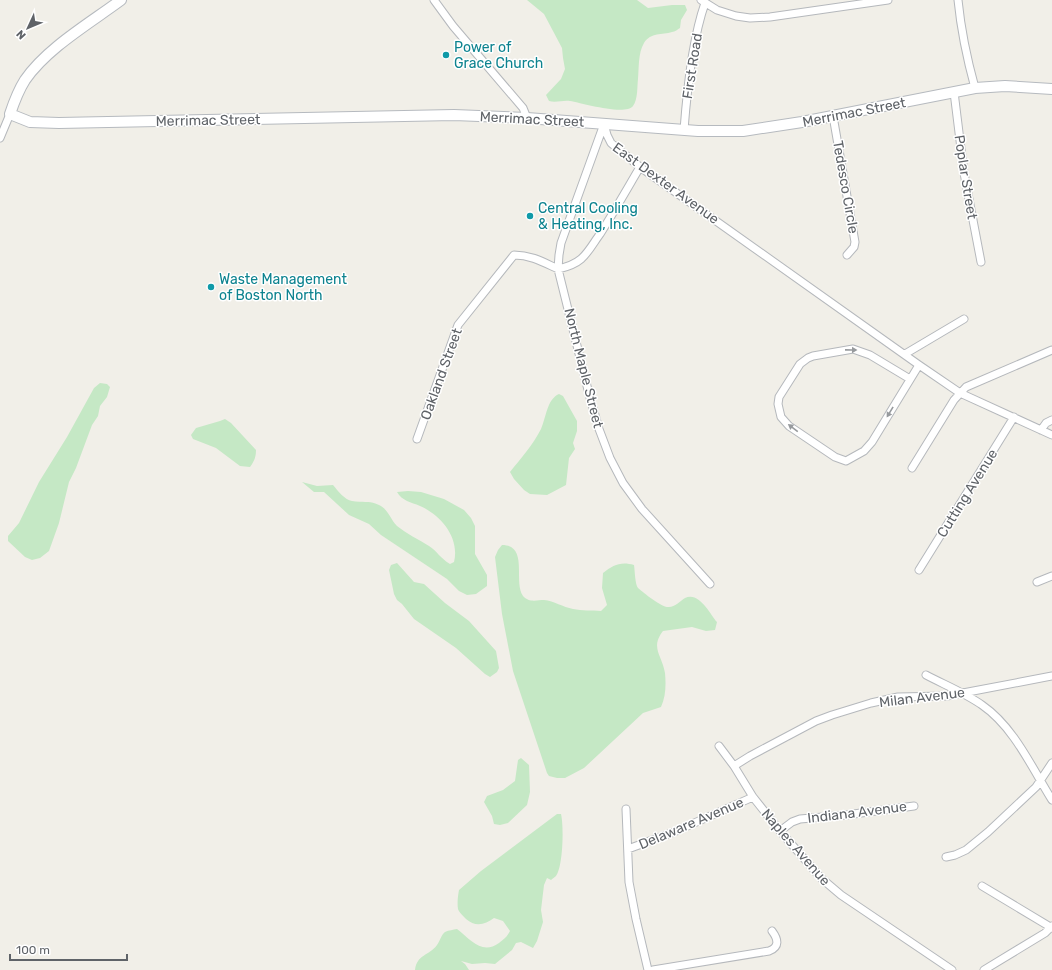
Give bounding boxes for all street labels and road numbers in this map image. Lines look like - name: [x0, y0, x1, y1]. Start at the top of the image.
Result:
- street label: First Road: [679, 32, 706, 100]
- street label: Merrimac Street: [801, 94, 908, 131]
- street label: Merrimac Street: [479, 108, 585, 131]
- street label: Merrimac Street: [155, 111, 261, 130]
- street label: Poplar Street: [950, 134, 981, 221]
- street label: East Dexter Avenue: [609, 139, 722, 228]
- street label: Tedesco Circle: [829, 139, 862, 235]
- street label: North Maple Street: [560, 306, 607, 430]
- street label: Oakland Street: [417, 326, 466, 422]
- street label: Cutting Avenue: [933, 446, 1001, 541]
- street label: Milan Avenue: [878, 684, 966, 711]
- street label: Delaware Avenue: [636, 794, 746, 853]
- street label: Indiana Avenue: [806, 798, 908, 827]
- street label: Naples Avenue: [758, 805, 834, 889]

